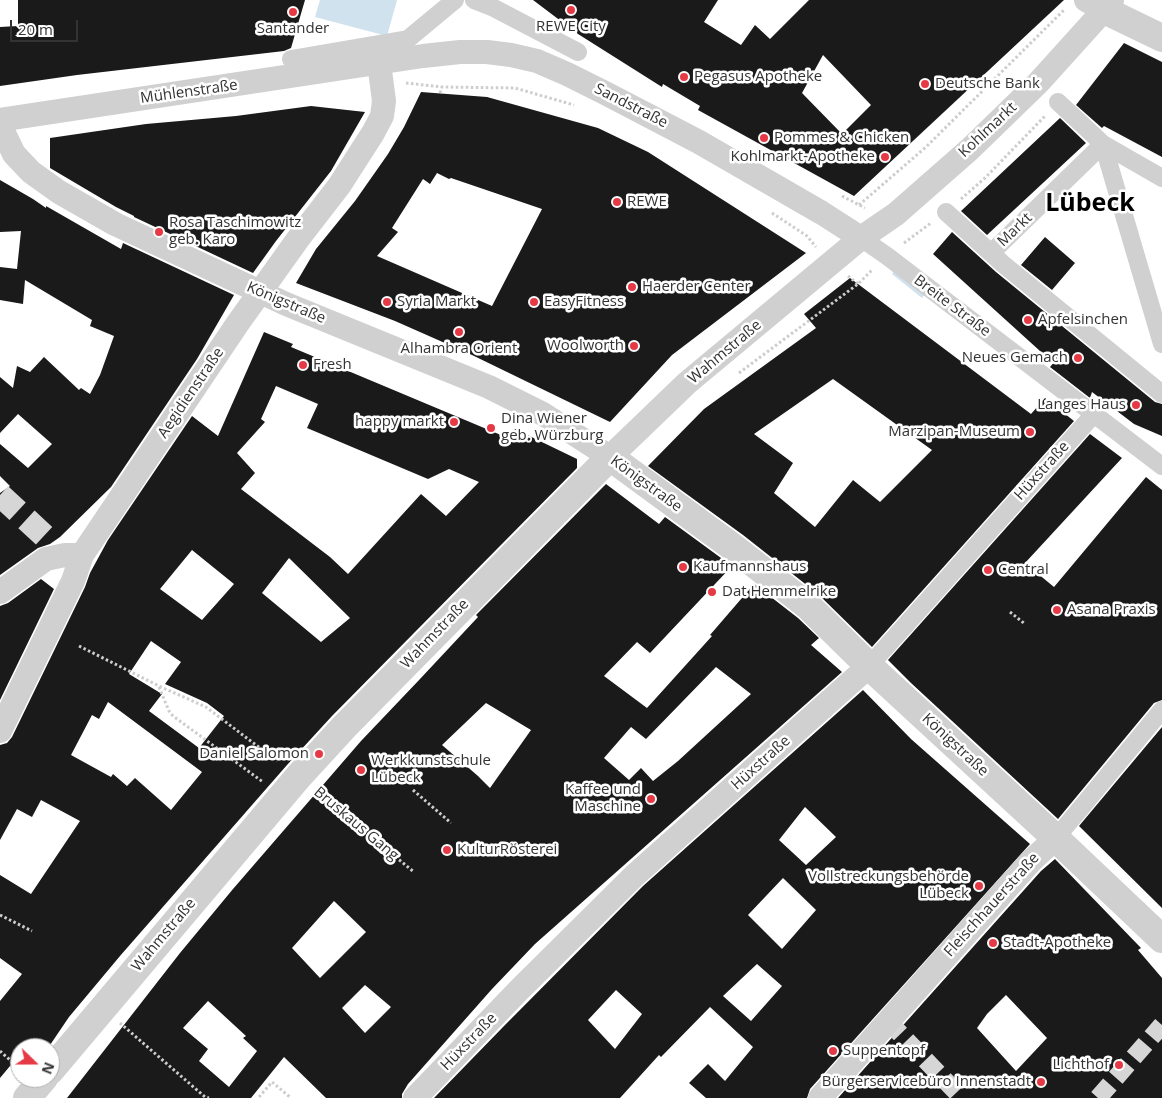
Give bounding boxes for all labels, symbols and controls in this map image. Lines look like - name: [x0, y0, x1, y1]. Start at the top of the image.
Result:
- marker: REWE City: [565, 4, 577, 16]
- marker: Santander: [287, 6, 299, 18]
- scale bar: [12, 10, 80, 42]
- place label: REWE City: [536, 18, 606, 36]
- text: 20 m: [18, 19, 53, 39]
- place label: Santander: [257, 20, 329, 38]
- place label: Pegasus Apotheke: [694, 68, 822, 86]
- marker: Pegasus Apotheke: [678, 71, 690, 83]
- place label: Deutsche Bank: [935, 75, 1040, 93]
- street label: Mühlenstraße: [139, 76, 239, 108]
- marker: Deutsche Bank: [919, 78, 931, 90]
- street label: Sandstraße: [591, 80, 671, 132]
- street label: Kohlmarkt: [955, 99, 1021, 161]
- place label: Pommes & Chicken: [774, 129, 909, 147]
- marker: Pommes & Chicken: [758, 132, 770, 144]
- place label: Kohlmarkt-Apotheke: [730, 148, 875, 166]
- marker: Kohlmarkt-Apotheke: [879, 151, 891, 163]
- district label: Lübeck: [1045, 189, 1135, 219]
- place label: REWE: [627, 193, 667, 211]
- marker: REWE: [611, 196, 623, 208]
- street label: Markt: [994, 209, 1036, 251]
- place label: Rosa Taschimowitz geb. Karo: [169, 214, 301, 249]
- marker: Rosa Taschimowitz geb. Karo: [153, 226, 165, 238]
- street label: Breite Straße: [910, 271, 994, 341]
- street label: Königstraße: [244, 278, 328, 328]
- place label: Haerder Center: [642, 278, 751, 296]
- marker: Haerder Center: [626, 281, 638, 293]
- place label: Syria Markt: [397, 293, 476, 311]
- place label: EasyFitness: [544, 293, 624, 311]
- marker: Syria Markt: [381, 296, 393, 308]
- marker: EasyFitness: [528, 296, 540, 308]
- place label: Apfelsinchen: [1038, 311, 1128, 329]
- marker: Apfelsinchen: [1022, 314, 1034, 326]
- street label: Wahmstraße: [685, 316, 765, 388]
- marker: Alhambra Orient: [453, 326, 465, 338]
- place label: Woolworth: [547, 337, 624, 355]
- place label: Alhambra Orient: [401, 340, 517, 358]
- marker: Woolworth: [628, 340, 640, 352]
- street label: Aegidienstraße: [154, 344, 228, 442]
- place label: Neues Gemach: [962, 349, 1068, 367]
- marker: Neues Gemach: [1072, 352, 1084, 364]
- place label: Fresh: [313, 356, 352, 374]
- marker: Fresh: [297, 359, 309, 371]
- place label: Langes Haus: [1037, 396, 1126, 414]
- marker: Langes Haus: [1130, 399, 1142, 411]
- place label: Dina Wiener geb. Würzburg: [501, 410, 603, 445]
- place label: happy markt: [355, 413, 444, 431]
- marker: happy markt: [448, 416, 460, 428]
- marker: Dina Wiener geb. Würzburg: [485, 422, 497, 434]
- place label: Marzipan-Museum: [888, 423, 1020, 441]
- marker: Marzipan-Museum: [1024, 426, 1036, 438]
- street label: Hüxstraße: [1011, 438, 1073, 504]
- street label: Königstraße: [607, 452, 685, 516]
- place label: Kaufmannshaus: [693, 558, 806, 576]
- marker: Kaufmannshaus: [677, 561, 689, 573]
- place label: Central: [998, 561, 1049, 579]
- marker: Central: [982, 564, 994, 576]
- place label: Dat Hemmelrike: [722, 583, 836, 601]
- marker: Dat Hemmelrike: [706, 586, 718, 598]
- street label: Wahmstraße: [397, 595, 473, 673]
- place label: Asana Praxis: [1067, 601, 1156, 619]
- marker: Asana Praxis: [1051, 604, 1063, 616]
- street label: Königstraße: [918, 710, 992, 780]
- street label: Hüxstraße: [728, 732, 794, 794]
- place label: Daniel Salomon: [199, 745, 309, 763]
- marker: Daniel Salomon: [313, 748, 325, 760]
- place label: Werkkunstschule Lübeck: [371, 752, 491, 787]
- marker: Werkkunstschule Lübeck: [355, 764, 367, 776]
- place label: Kaffee und Maschine: [565, 781, 641, 816]
- street label: Bruskaus Gang: [310, 783, 402, 865]
- marker: Kaffee und Maschine: [645, 793, 657, 805]
- place label: KulturRösterei: [457, 841, 557, 859]
- marker: KulturRösterei: [441, 844, 453, 856]
- street label: Fleischhauerstraße: [941, 849, 1043, 961]
- place label: Vollstreckungsbehörde Lübeck: [808, 868, 969, 903]
- marker: Vollstreckungsbehörde Lübeck: [973, 880, 985, 892]
- street label: Wahmstraße: [128, 895, 200, 975]
- place label: Stadt-Apotheke: [1003, 934, 1111, 952]
- marker: Stadt-Apotheke: [987, 937, 999, 949]
- street label: Hüxstraße: [437, 1010, 501, 1074]
- north arrow: [10, 1038, 60, 1088]
- place label: Suppentopf: [843, 1042, 925, 1060]
- marker: Suppentopf: [827, 1045, 839, 1057]
- place label: Lichthof: [1052, 1056, 1109, 1074]
- marker: Lichthof: [1113, 1059, 1125, 1071]
- text: N: [38, 1060, 59, 1077]
- place label: Bürgerservicebüro Innenstadt: [822, 1073, 1031, 1091]
- marker: Bürgerservicebüro Innenstadt: [1035, 1076, 1047, 1088]

